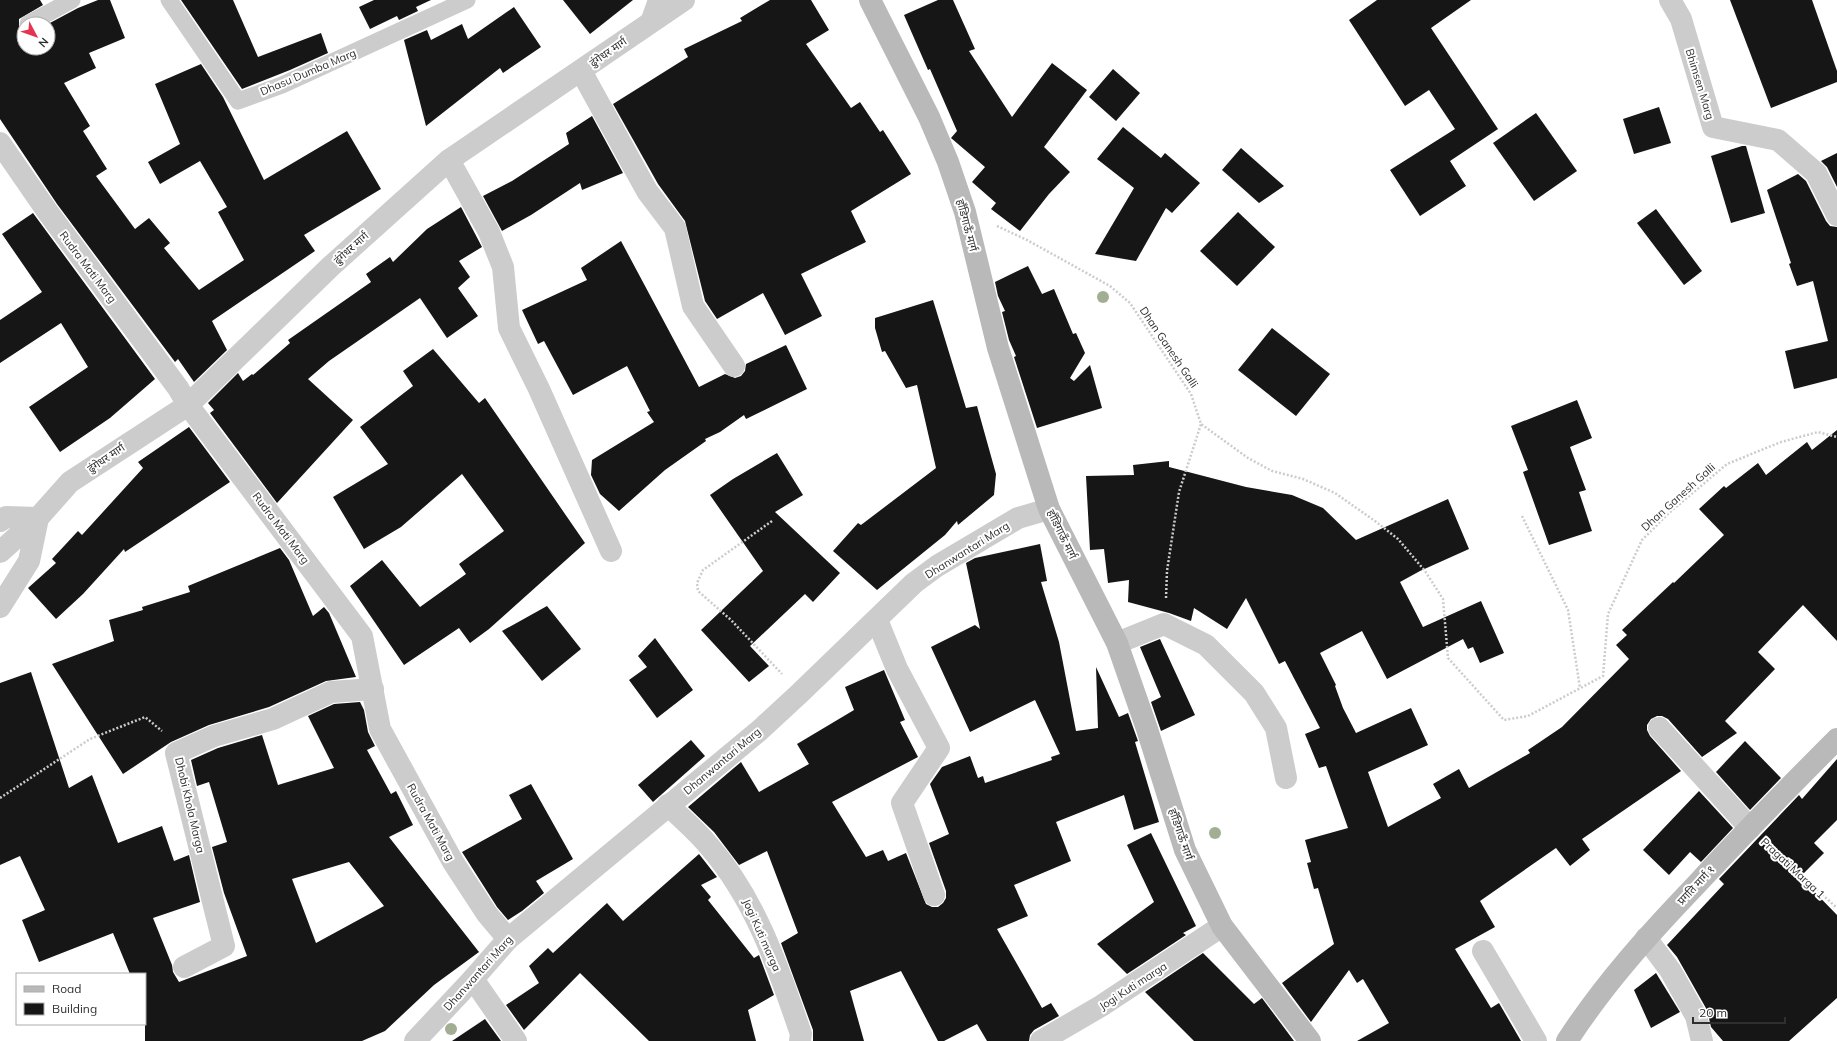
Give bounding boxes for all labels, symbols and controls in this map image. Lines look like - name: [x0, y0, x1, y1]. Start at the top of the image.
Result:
- north arrow: [16, 16, 56, 56]
- street label: ढुंगेधर मार्ग: [586, 34, 630, 70]
- text: N: [36, 35, 52, 50]
- street label: Dhasu Dumba Marg: [258, 45, 358, 99]
- street label: Bhimsen Marg: [1683, 47, 1717, 121]
- street label: हाँडिगाऊँ मार्ग: [953, 197, 981, 254]
- street label: Rudra Mati Marg: [57, 228, 119, 306]
- street label: ढुंगेधर मार्ग: [330, 228, 372, 268]
- street label: Dhan Ganesh Galli: [1137, 304, 1201, 390]
- street label: ढुंगेधर मार्ग: [84, 440, 128, 476]
- street label: Dhan Ganesh Galli: [1638, 460, 1718, 534]
- street label: Rudra Mati Marg: [250, 489, 312, 567]
- street label: हाँडिगाऊँ मार्ग: [1044, 507, 1080, 562]
- street label: Dhanwantari Marg: [922, 518, 1012, 582]
- street label: Dhanwantari Marg: [680, 725, 764, 797]
- street label: Dhobi Khola Marga: [172, 756, 208, 854]
- street label: Rudra Mati Marg: [404, 781, 458, 863]
- street label: हाँडिगाऊँ मार्ग: [1166, 806, 1197, 863]
- street label: Pragati Marga 1: [1758, 835, 1828, 901]
- street label: प्रगति मार्ग १: [1674, 862, 1718, 908]
- street label: Jogi Kuti marga: [740, 897, 784, 973]
- street label: Dhanwantari Marg: [440, 932, 516, 1014]
- street label: Jogi Kuti marga: [1096, 959, 1170, 1013]
- legend: [16, 973, 146, 1025]
- text: Road: [52, 981, 81, 996]
- scale bar: [1693, 999, 1785, 1025]
- text: Building: [52, 1001, 97, 1016]
- text: 20 m: [1699, 1005, 1727, 1020]

